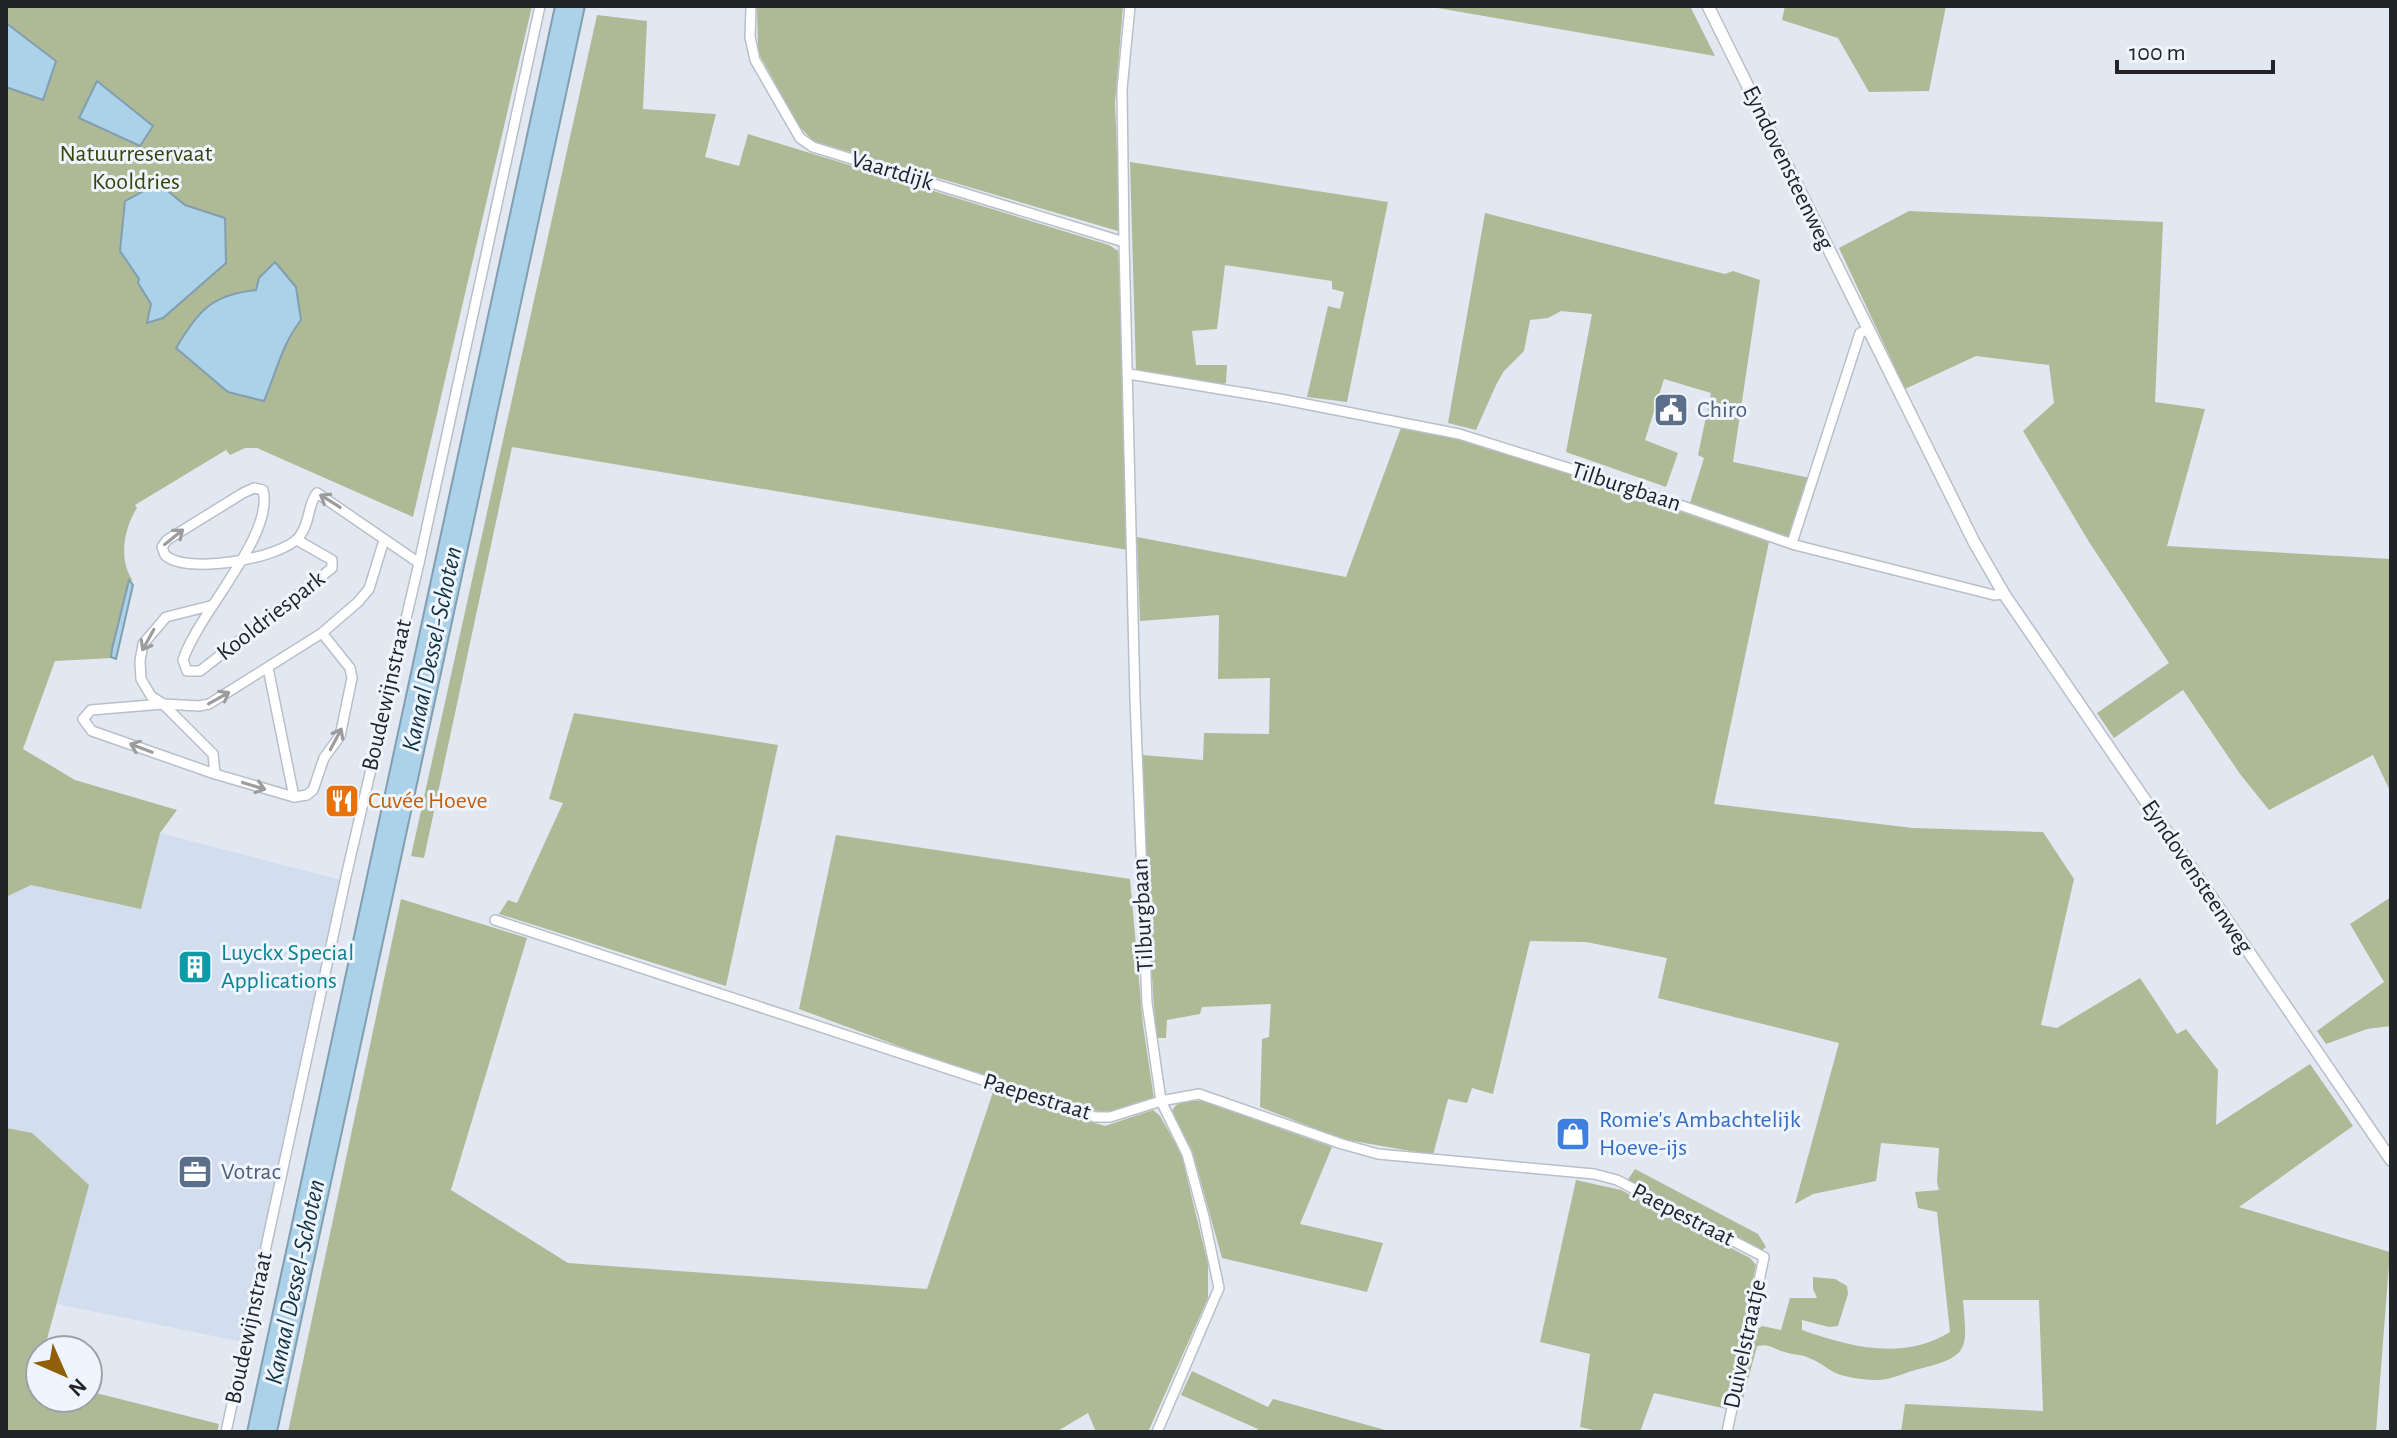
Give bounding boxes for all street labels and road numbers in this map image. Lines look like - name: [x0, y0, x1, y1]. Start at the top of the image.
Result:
- street label: Eyndovensteenweg: [1738, 82, 1838, 254]
- street label: Vaartdijk: [848, 147, 936, 195]
- street label: Tilburgbaan: [1568, 458, 1684, 516]
- street label: Kooldriespark: [212, 567, 330, 665]
- street label: Boudewijnstraat: [358, 617, 416, 773]
- street label: Eyndovensteenweg: [2137, 796, 2257, 958]
- street label: Tilburgbaan: [1128, 857, 1158, 973]
- street label: Paepestraat: [980, 1069, 1094, 1125]
- street label: Paepestraat: [1628, 1179, 1738, 1251]
- street label: Boudewijnstraat: [221, 1249, 277, 1406]
- street label: Duivelstraatje: [1720, 1277, 1770, 1411]

